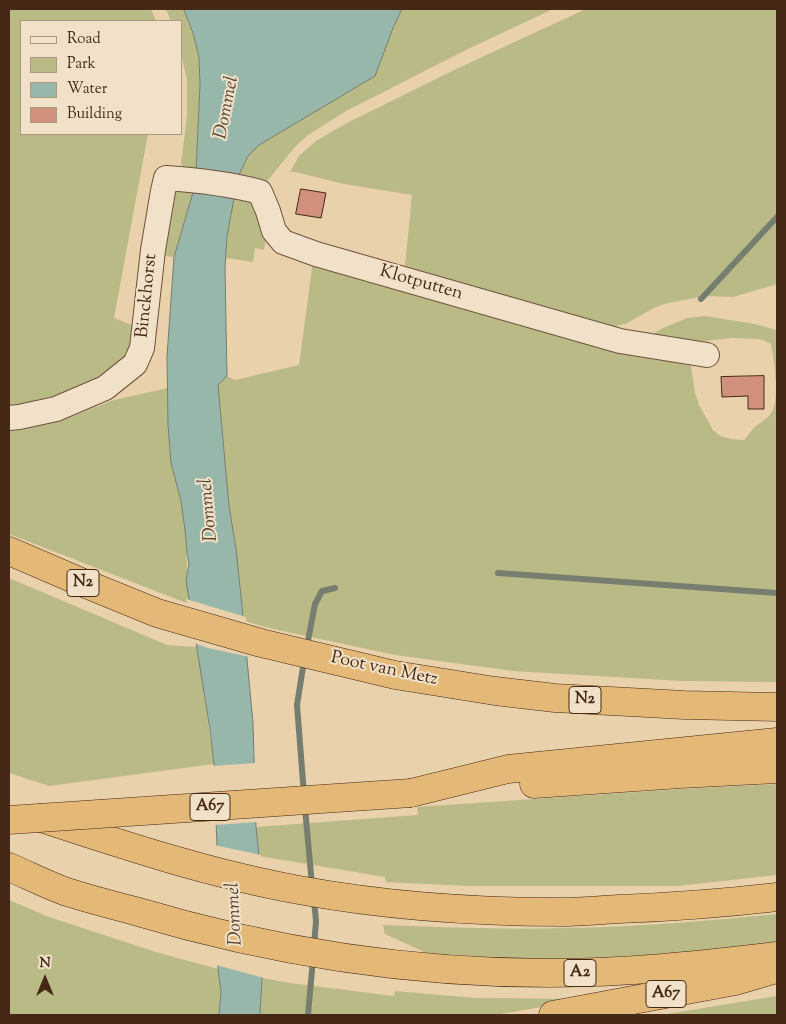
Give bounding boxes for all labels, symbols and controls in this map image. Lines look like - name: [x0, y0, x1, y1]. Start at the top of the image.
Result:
- legend: [20, 20, 182, 135]
- text: Road: [67, 29, 101, 50]
- text: Park: [67, 54, 96, 75]
- water label: Dommel: [211, 75, 245, 141]
- text: Water: [67, 79, 107, 100]
- text: Building: [67, 104, 122, 125]
- street label: Binckhorst: [133, 253, 163, 339]
- street label: Klotputten: [377, 262, 465, 306]
- water label: Dommel: [196, 477, 224, 543]
- road number: N2: [67, 570, 99, 596]
- street label: Poot van Metz: [329, 648, 439, 692]
- road number: N2: [569, 686, 601, 714]
- road number: A67: [190, 794, 230, 820]
- water label: Dommel: [223, 882, 249, 946]
- north arrow: [20, 954, 70, 1004]
- text: N: [39, 954, 51, 974]
- road number: A2: [564, 960, 596, 986]
- road number: A67: [646, 981, 686, 1008]

